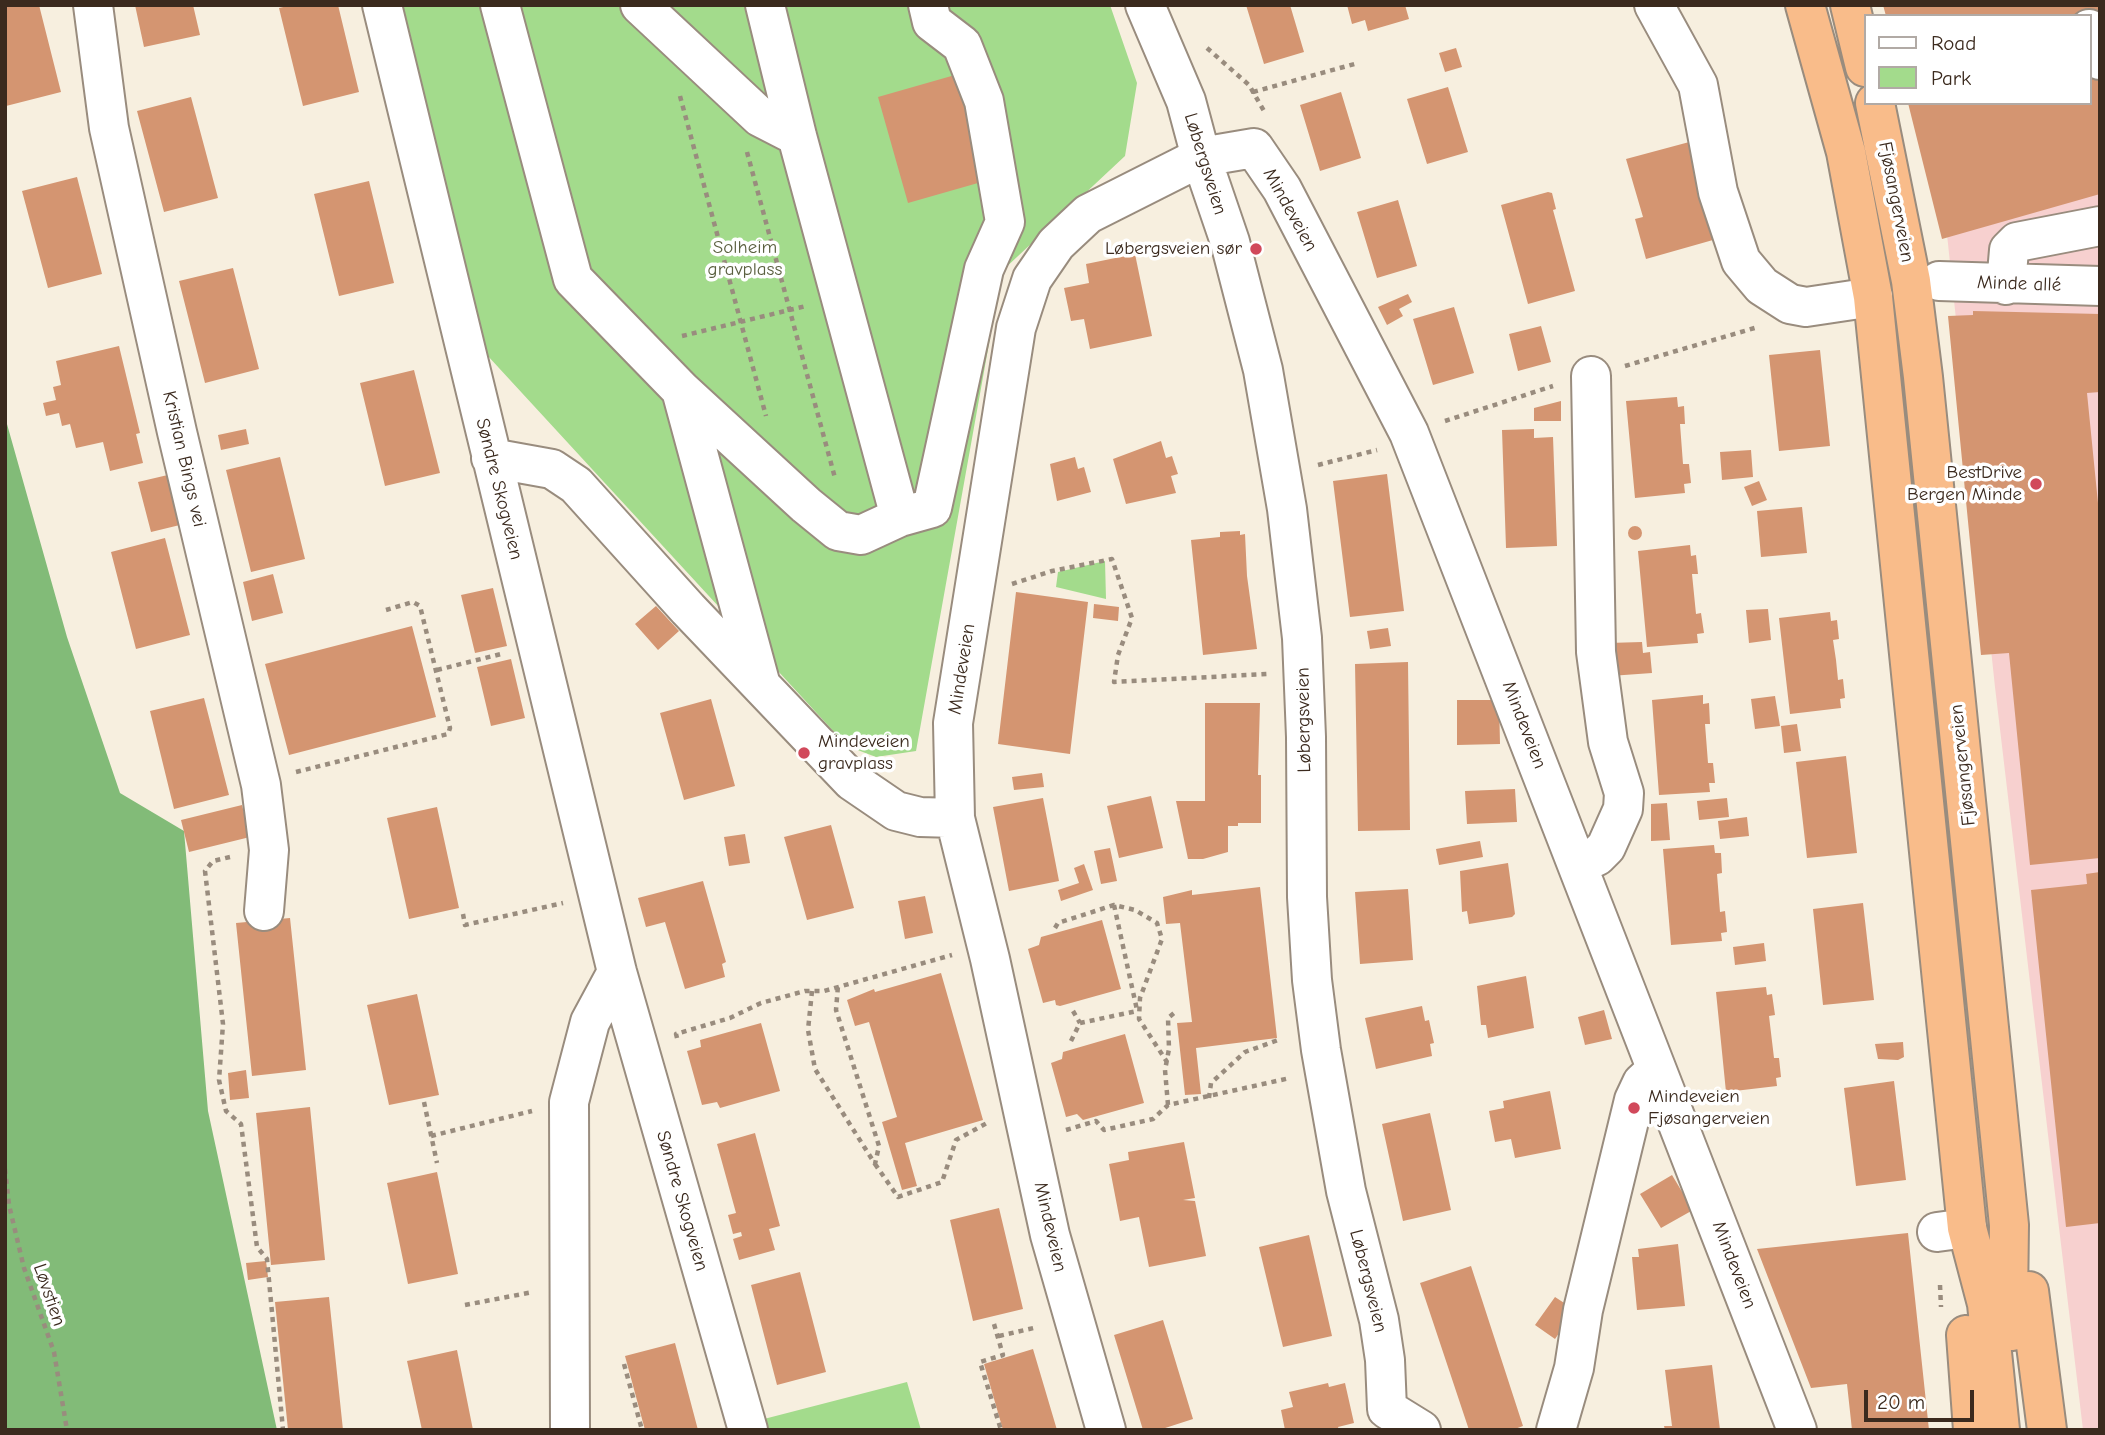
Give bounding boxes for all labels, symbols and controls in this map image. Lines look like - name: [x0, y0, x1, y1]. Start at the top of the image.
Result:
- legend: [1864, 14, 2091, 105]
- text: Road: [1931, 31, 1976, 55]
- text: Park: [1931, 66, 1971, 90]
- street label: Løbergsveien: [1179, 110, 1231, 218]
- street label: Fjøsangerveien: [1873, 140, 1919, 264]
- street label: Mindeveien: [1258, 164, 1322, 256]
- park label: Solheim gravplass: [708, 237, 782, 281]
- place label: Løbergsveien sør: [1105, 238, 1242, 260]
- marker: Løbergsveien sør: [1248, 241, 1264, 257]
- street label: Minde allé: [1976, 271, 2062, 297]
- street label: Kristian Bings vei: [157, 389, 211, 529]
- street label: Søndre Skogveien: [470, 416, 528, 562]
- place label: BestDrive Bergen Minde: [1907, 462, 2022, 506]
- marker: BestDrive Bergen Minde: [2028, 476, 2044, 492]
- street label: Mindeveien: [944, 622, 980, 716]
- street label: Løbergsveien: [1292, 667, 1316, 773]
- street label: Mindeveien: [1497, 678, 1551, 772]
- street label: Fjøsangerveien: [1945, 703, 1981, 827]
- place label: Mindeveien gravplass: [818, 731, 910, 775]
- marker: Mindeveien gravplass: [796, 745, 812, 761]
- place label: Mindeveien Fjøsangerveien: [1648, 1086, 1770, 1130]
- marker: Mindeveien Fjøsangerveien: [1626, 1100, 1642, 1116]
- street label: Søndre Skogveien: [651, 1128, 713, 1274]
- street label: Mindeveien: [1029, 1180, 1071, 1274]
- street label: Mindeveien: [1707, 1218, 1761, 1312]
- street label: Løbergsveien: [1344, 1227, 1392, 1335]
- street label: Løvstien: [28, 1261, 70, 1329]
- scale bar: [1867, 1376, 1977, 1420]
- text: 20 m: [1877, 1390, 1925, 1414]

